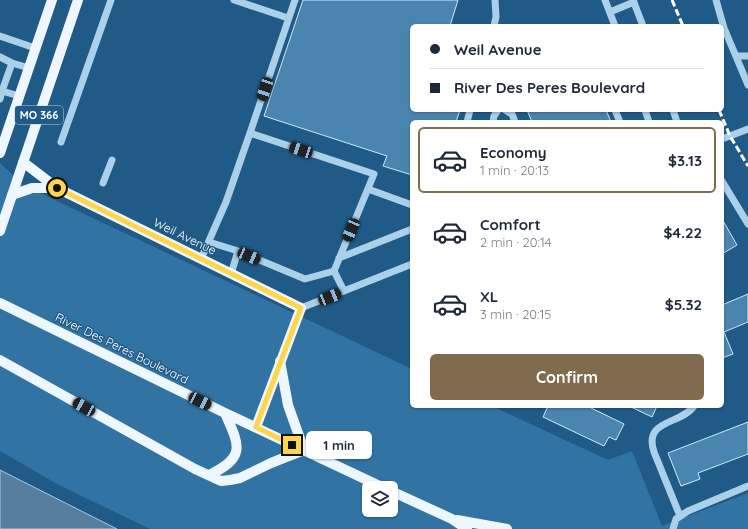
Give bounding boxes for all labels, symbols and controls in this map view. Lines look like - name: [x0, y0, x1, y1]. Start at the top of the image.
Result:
- text: Weil Avenue: [454, 40, 542, 59]
- car: [256, 76, 274, 102]
- text: River Des Peres Boulevard: [454, 78, 645, 97]
- road number: MO 366: [15, 106, 63, 124]
- car: [288, 141, 314, 159]
- icon: car: [432, 142, 468, 178]
- text: Economy: [480, 143, 547, 162]
- text: $3.13: [668, 151, 702, 170]
- text: 1 min · 20:13: [480, 162, 549, 178]
- route start: [48, 179, 66, 197]
- street label: Weil Avenue: [151, 214, 219, 258]
- icon: car: [432, 214, 468, 250]
- text: Comfort: [480, 215, 541, 234]
- car: [341, 217, 361, 243]
- text: $4.22: [663, 223, 702, 242]
- text: 2 min · 20:14: [480, 234, 551, 250]
- car: [236, 246, 262, 266]
- icon: car: [432, 286, 468, 322]
- car: [317, 287, 343, 307]
- text: XL: [480, 287, 498, 306]
- text: $5.32: [665, 295, 702, 314]
- text: 3 min · 20:15: [480, 306, 551, 322]
- street label: River Des Peres Boulevard: [53, 309, 191, 387]
- button: Confirm: [430, 354, 704, 400]
- car: [187, 390, 213, 412]
- car: [71, 396, 97, 418]
- callout: 1 min: [306, 431, 372, 459]
- route end: [283, 436, 301, 454]
- text: 1 min: [323, 437, 355, 453]
- map controls: [362, 481, 398, 517]
- button: layers: [362, 481, 398, 517]

